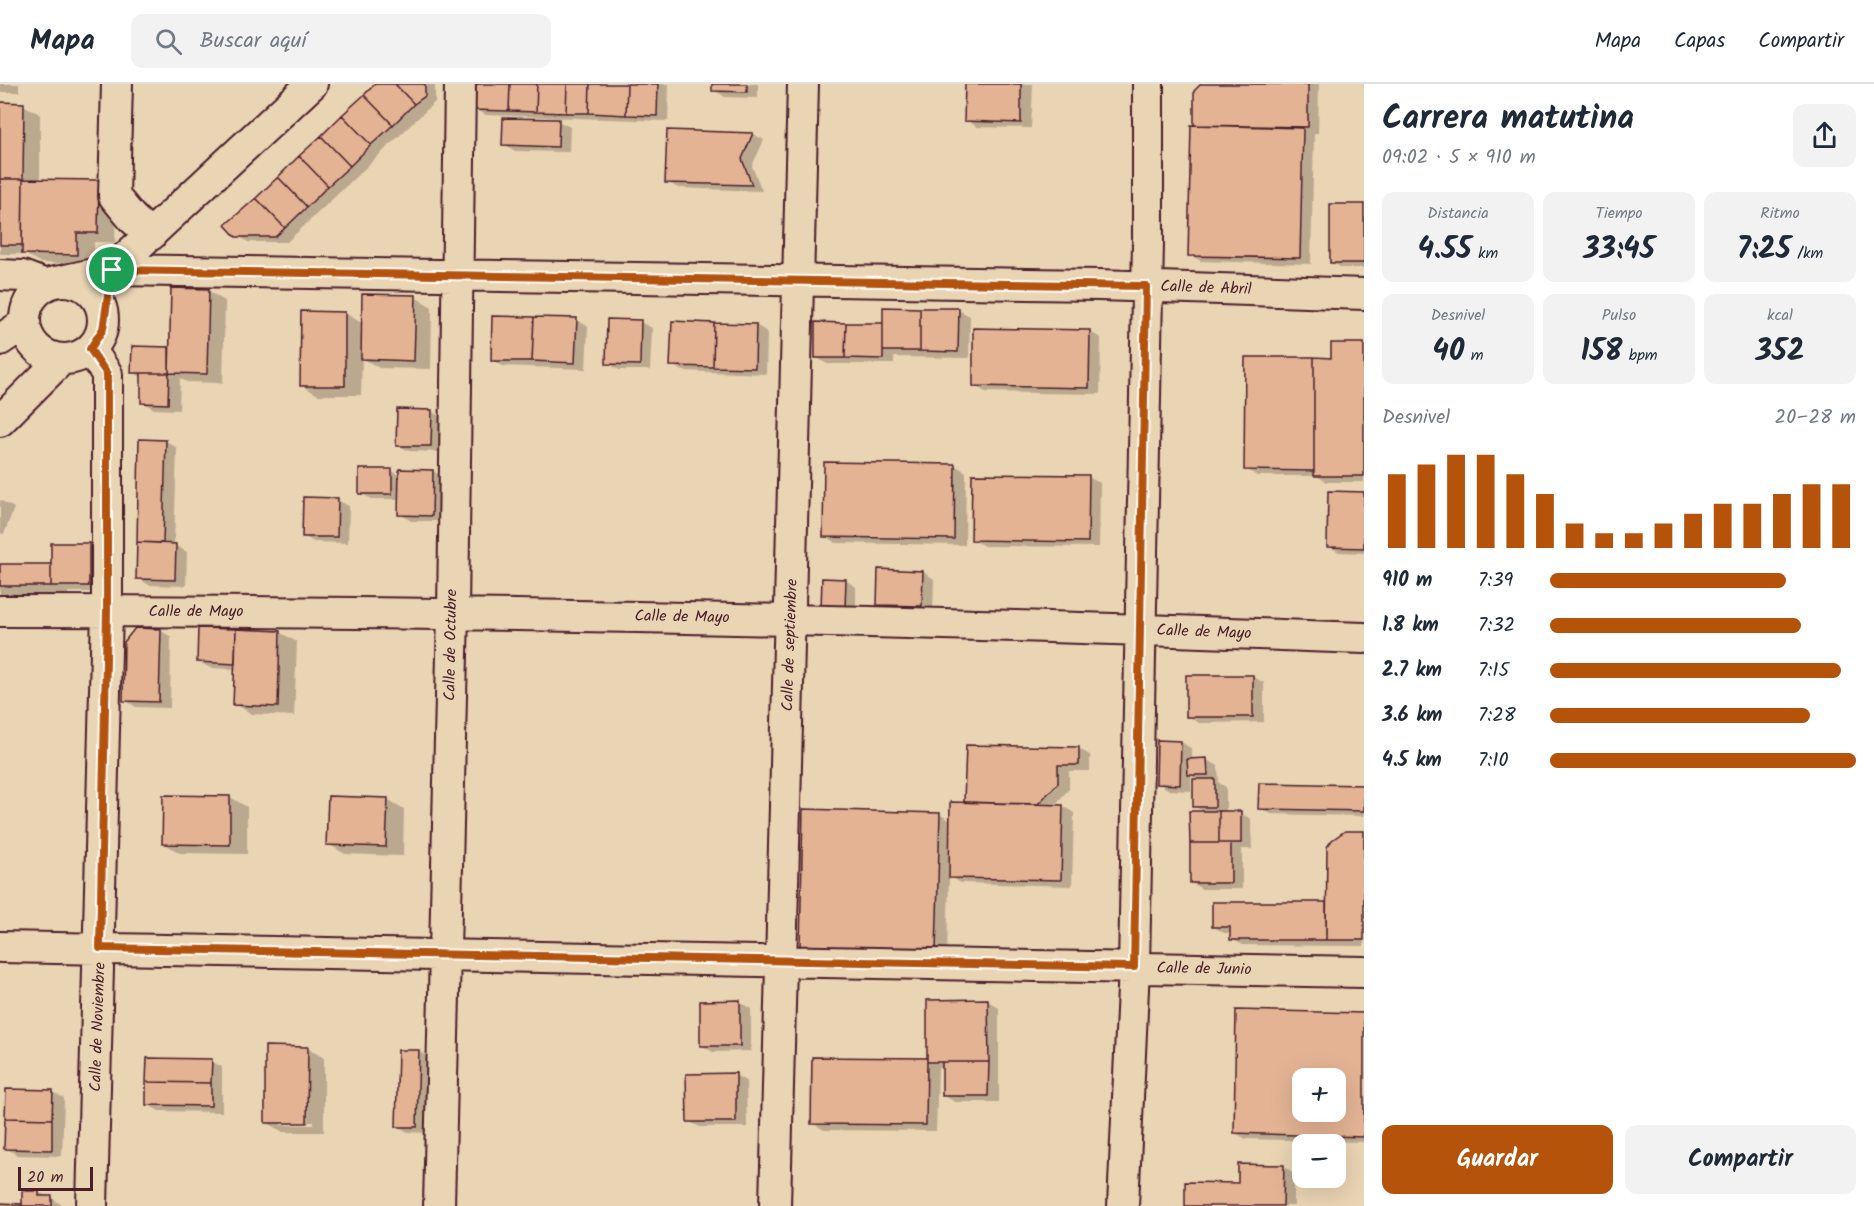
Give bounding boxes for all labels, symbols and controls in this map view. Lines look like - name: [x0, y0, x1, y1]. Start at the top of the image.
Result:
- search box: [131, 14, 551, 68]
- text: Mapa: [30, 19, 95, 64]
- text: Buscar aquí: [200, 24, 307, 59]
- icon: search: [152, 25, 185, 58]
- text: Mapa: [1595, 25, 1641, 58]
- text: Capas: [1674, 25, 1725, 58]
- text: Compartir: [1758, 25, 1844, 58]
- text: Carrera matutina: [1382, 93, 1634, 146]
- button: share: [1793, 104, 1856, 167]
- text: 09:02 · 5 × 910 m: [1382, 142, 1536, 174]
- text: Distancia: [1427, 201, 1489, 226]
- text: Tiempo: [1595, 201, 1643, 226]
- text: Ritmo: [1760, 201, 1800, 226]
- text: 4.55: [1418, 226, 1472, 274]
- text: 33:45: [1583, 226, 1655, 274]
- text: 7:25: [1737, 226, 1791, 274]
- text: km: [1472, 241, 1498, 266]
- text: /km: [1791, 241, 1823, 266]
- pin: [86, 244, 137, 295]
- icon: arrive: [95, 253, 128, 286]
- street label: Calle de Abril: [1160, 274, 1252, 302]
- text: Desnivel: [1431, 303, 1485, 328]
- text: Pulso: [1602, 303, 1636, 328]
- text: kcal: [1767, 303, 1793, 328]
- text: 40: [1433, 328, 1464, 376]
- text: 158: [1580, 328, 1622, 376]
- text: 352: [1755, 328, 1805, 376]
- text: m: [1464, 343, 1483, 368]
- text: bpm: [1622, 343, 1658, 368]
- text: Desnivel: [1382, 402, 1450, 434]
- text: 20–28 m: [1775, 402, 1856, 434]
- text: 910 m: [1382, 565, 1433, 597]
- text: 7:39: [1478, 565, 1513, 597]
- street label: Calle de septiembre: [775, 578, 805, 712]
- street label: Calle de Octubre: [438, 589, 464, 701]
- street label: Calle de Mayo: [148, 599, 244, 624]
- street label: Calle de Mayo: [634, 604, 730, 630]
- text: 1.8 km: [1382, 610, 1439, 642]
- text: 7:32: [1478, 610, 1515, 642]
- street label: Calle de Mayo: [1156, 618, 1252, 646]
- text: 2.7 km: [1382, 655, 1442, 687]
- text: 7:15: [1478, 655, 1509, 687]
- text: 3.6 km: [1382, 700, 1442, 732]
- text: 7:28: [1478, 700, 1516, 732]
- text: 4.5 km: [1382, 745, 1442, 777]
- text: 7:10: [1478, 745, 1508, 777]
- street label: Calle de Junio: [1156, 956, 1252, 982]
- street label: Calle de Noviembre: [83, 962, 113, 1092]
- map controls: [1292, 1068, 1346, 1188]
- button: +: [1292, 1068, 1346, 1122]
- button: Guardar: [1382, 1125, 1613, 1194]
- button: Compartir: [1625, 1125, 1856, 1194]
- button: −: [1292, 1134, 1346, 1188]
- scale bar: [18, 1164, 93, 1192]
- text: 20 m: [27, 1165, 63, 1190]

